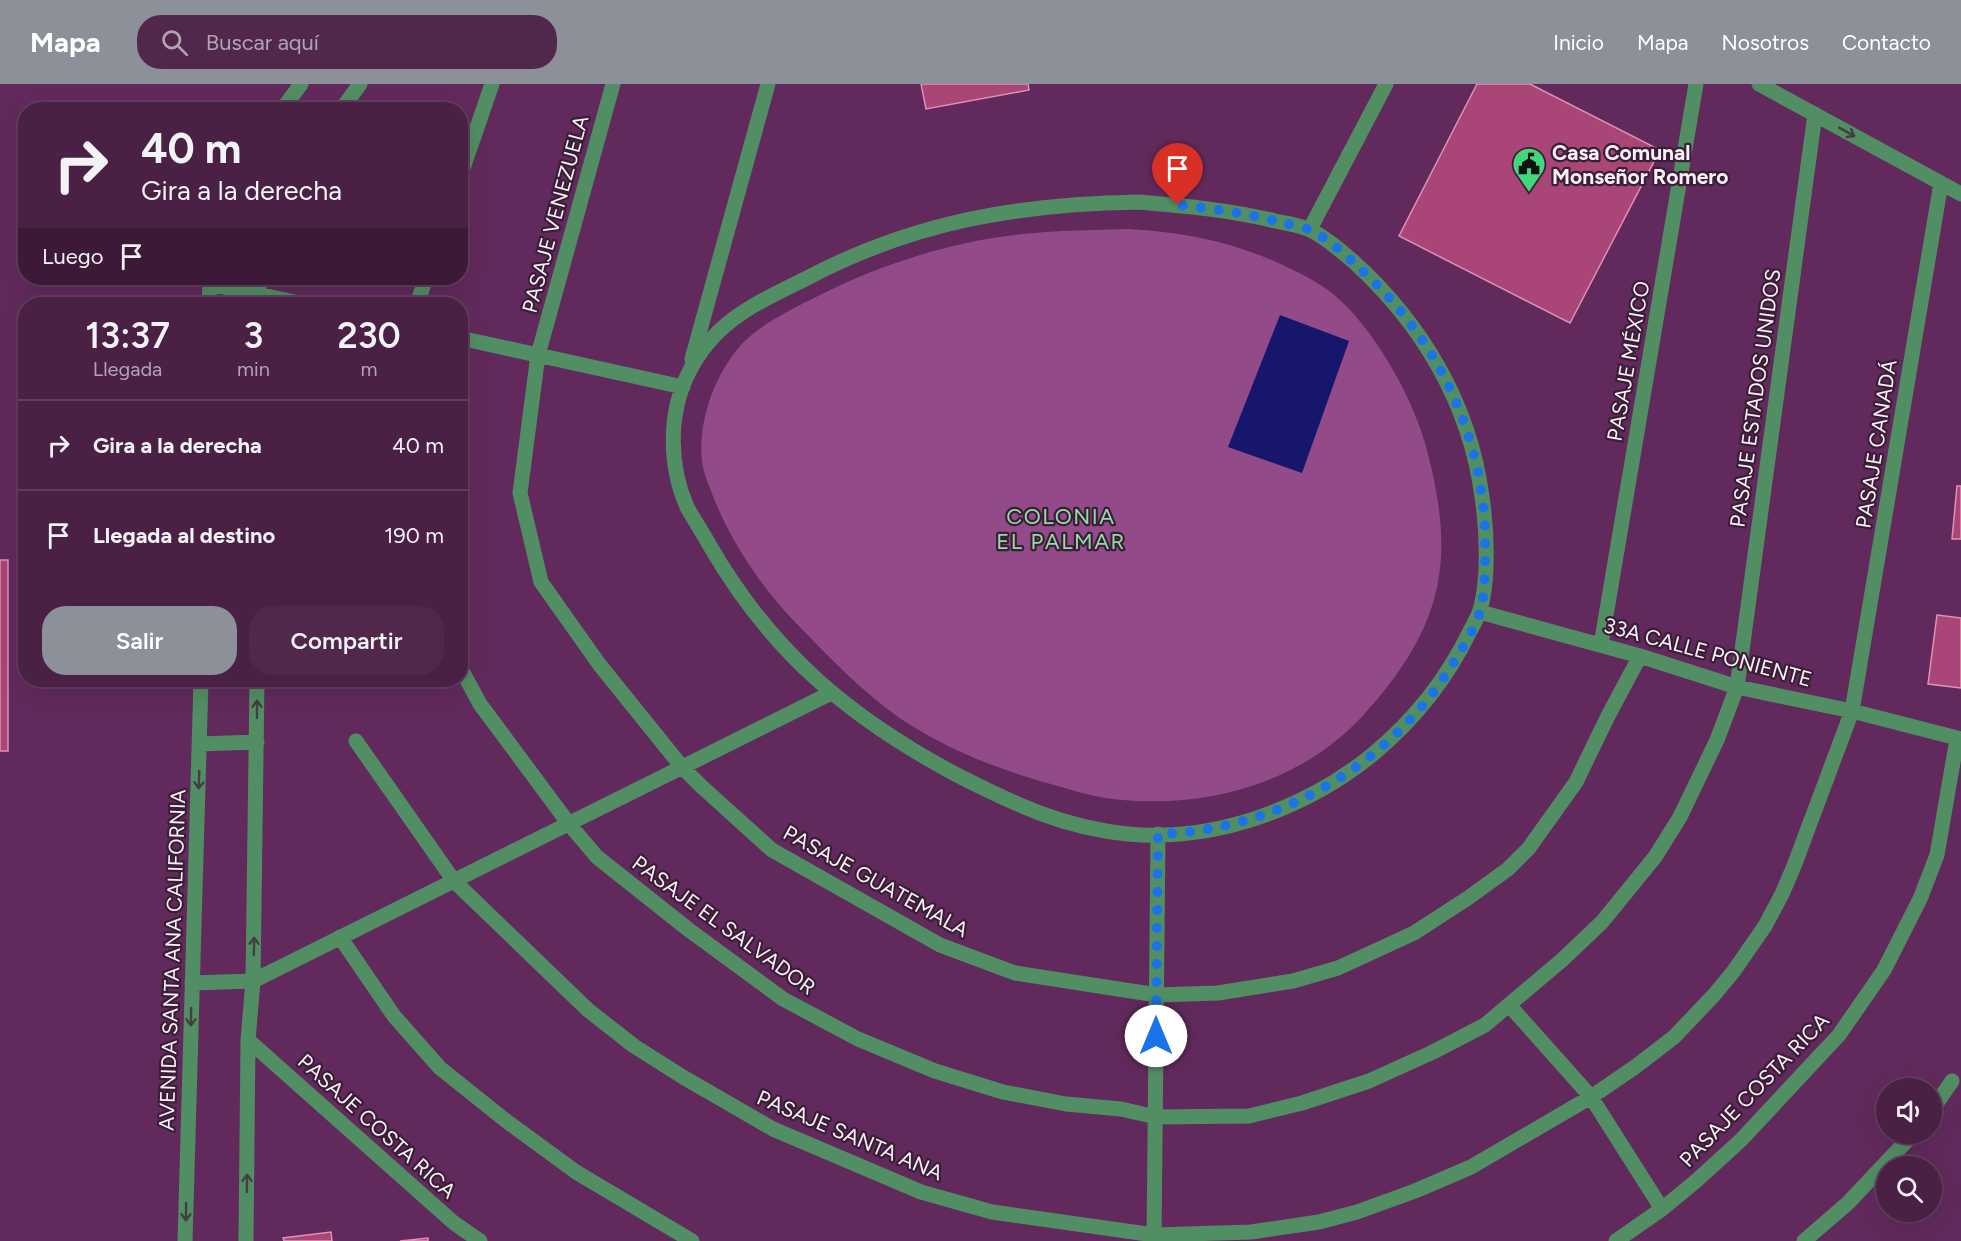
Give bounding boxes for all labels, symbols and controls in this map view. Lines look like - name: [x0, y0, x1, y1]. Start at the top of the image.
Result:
- search box: [137, 15, 557, 69]
- text: Mapa: [30, 25, 101, 59]
- icon: search: [158, 26, 191, 59]
- text: Buscar aquí: [206, 29, 319, 56]
- text: Inicio: [1553, 30, 1604, 55]
- text: Mapa: [1637, 30, 1689, 55]
- text: Nosotros: [1722, 30, 1809, 55]
- text: Contacto: [1842, 30, 1931, 55]
- street label: PASAJE VENEZUELA: [517, 112, 593, 316]
- text: 40 m: [141, 123, 241, 174]
- icon: right: [42, 126, 120, 204]
- one-way arrow: [1838, 126, 1855, 138]
- place label: Casa Comunal Monseñor Romero: [1552, 140, 1728, 189]
- pin: [1152, 143, 1203, 205]
- public building icon: Casa Comunal Monseñor Romero: [1511, 146, 1547, 193]
- icon: arrive: [1161, 152, 1194, 185]
- text: Gira a la derecha: [141, 174, 342, 207]
- icon: arrive: [115, 240, 148, 273]
- text: Luego: [42, 243, 103, 270]
- street label: PASAJE ESTADOS UNIDOS: [1724, 267, 1786, 529]
- street label: PASAJE MÉXICO: [1602, 279, 1654, 443]
- text: 13:37: [85, 314, 170, 357]
- text: 3: [244, 314, 263, 357]
- text: 230: [337, 314, 401, 357]
- text: Llegada: [93, 357, 162, 381]
- text: min: [237, 357, 270, 381]
- text: m: [360, 357, 377, 381]
- street label: PASAJE CANADÁ: [1850, 358, 1902, 530]
- icon: right: [42, 429, 75, 462]
- text: Gira a la derecha: [93, 432, 262, 459]
- text: 40 m: [392, 432, 444, 459]
- district label: COLONIA EL PALMAR: [996, 503, 1126, 555]
- icon: arrive: [42, 519, 75, 552]
- text: Llegada al destino: [93, 522, 275, 549]
- text: 190 m: [384, 522, 444, 549]
- button: Salir: [42, 606, 237, 675]
- button: Compartir: [249, 606, 444, 675]
- street label: 33A CALLE PONIENTE: [1601, 612, 1815, 692]
- one-way arrow: [251, 699, 263, 719]
- one-way arrow: [193, 769, 205, 789]
- street label: AVENIDA SANTA ANA CALIFORNIA: [154, 789, 190, 1131]
- street label: PASAJE GUATEMALA: [779, 820, 973, 942]
- street label: PASAJE EL SALVADOR: [628, 850, 820, 1000]
- one-way arrow: [248, 936, 260, 956]
- position arrow: [1124, 1004, 1188, 1068]
- one-way arrow: [185, 1006, 197, 1026]
- street label: PASAJE COSTA RICA: [1674, 1008, 1834, 1172]
- street label: PASAJE COSTA RICA: [293, 1048, 461, 1204]
- map controls: [1876, 1078, 1942, 1222]
- button: sound: [1876, 1078, 1942, 1144]
- street label: PASAJE SANTA ANA: [753, 1085, 947, 1185]
- button: search: [1876, 1156, 1942, 1222]
- one-way arrow: [241, 1173, 253, 1193]
- one-way arrow: [180, 1201, 192, 1221]

